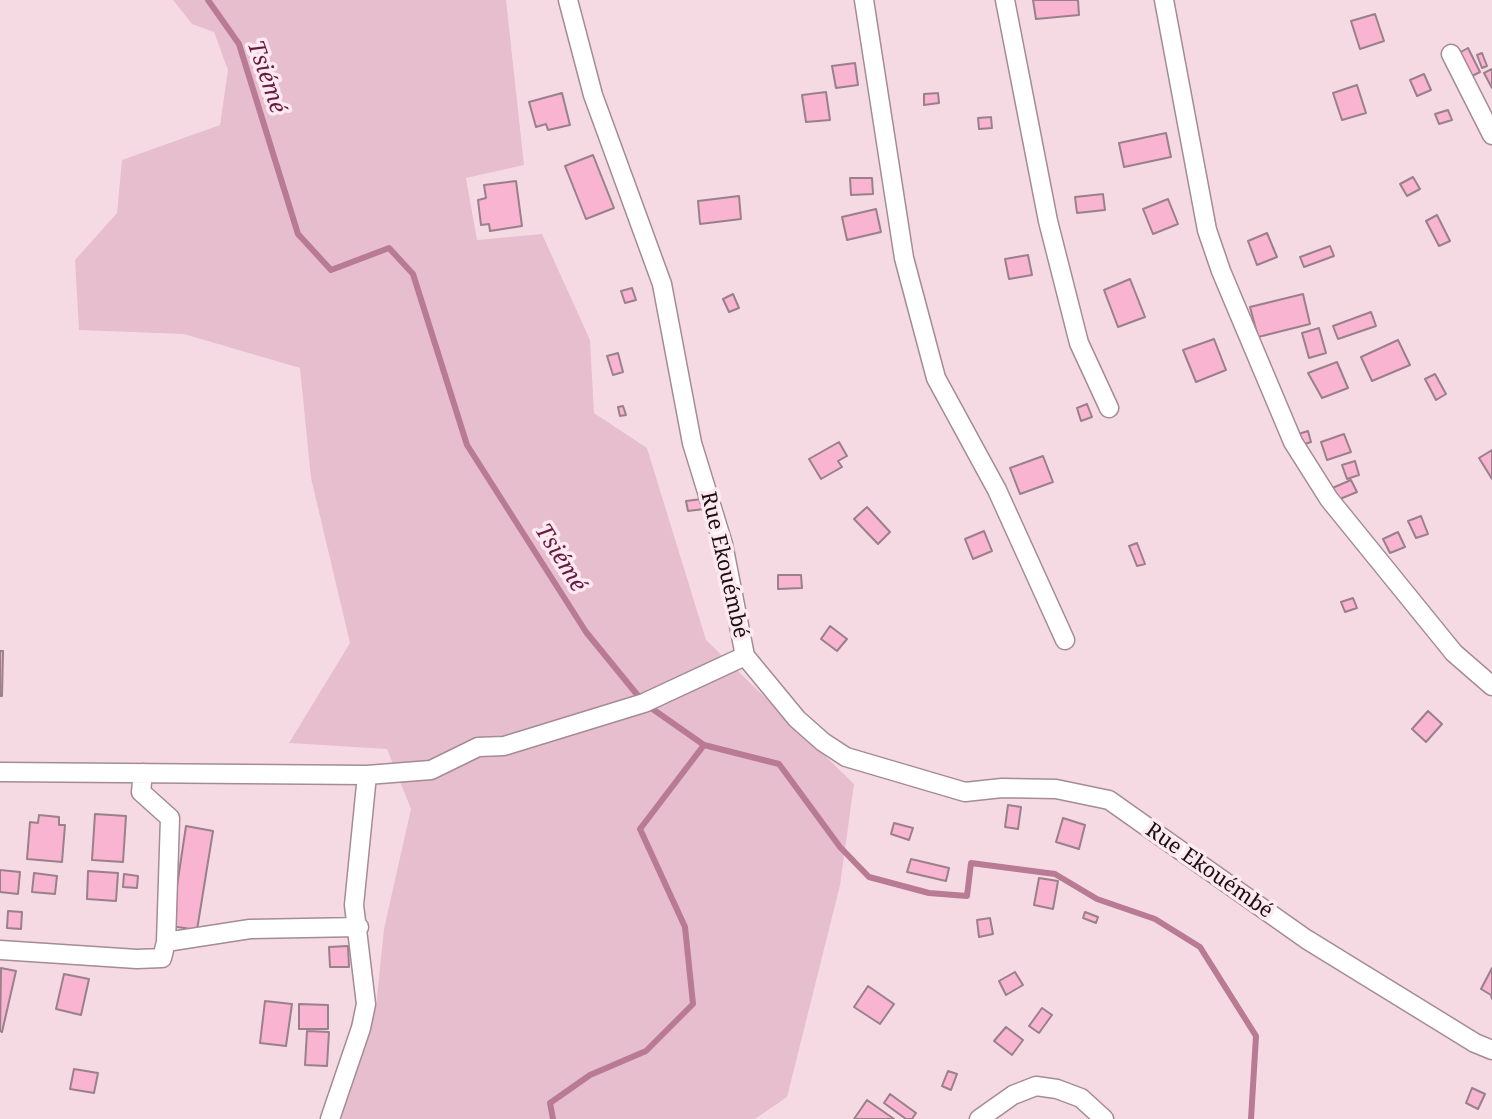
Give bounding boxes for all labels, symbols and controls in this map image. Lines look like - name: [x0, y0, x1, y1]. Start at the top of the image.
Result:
- water label: Tsiémé: [241, 37, 291, 117]
- street label: Rue Ekouémbé: [695, 489, 753, 641]
- water label: Tsiémé: [528, 519, 592, 597]
- street label: Rue Ekouémbé: [1141, 818, 1277, 924]

